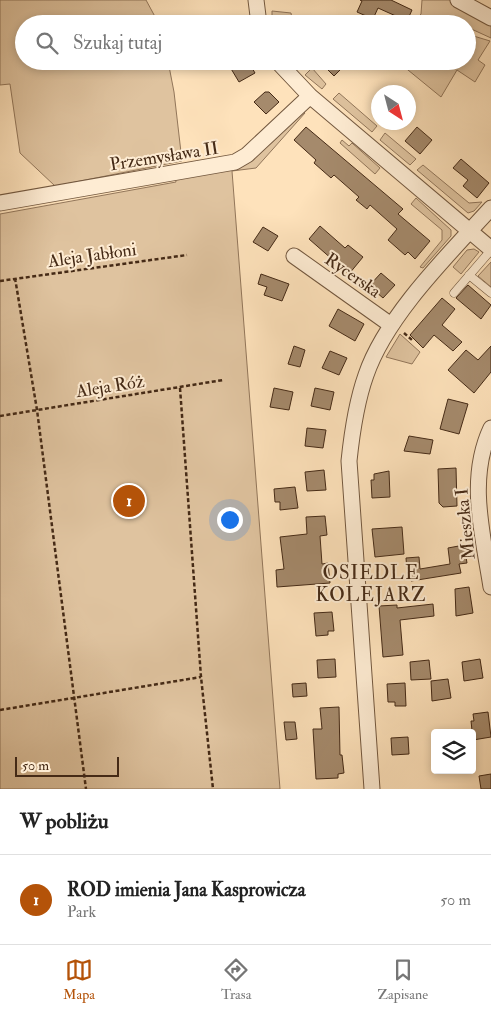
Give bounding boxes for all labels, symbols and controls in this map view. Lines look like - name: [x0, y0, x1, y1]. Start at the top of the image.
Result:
- search box: [15, 15, 476, 70]
- icon: search: [33, 29, 61, 57]
- text: Szukaj tutaj: [73, 31, 162, 55]
- north arrow: [371, 85, 416, 130]
- street label: Przemysława II: [108, 137, 220, 176]
- street label: Aleja Jabłoni: [45, 238, 138, 273]
- street label: Rycerska: [320, 248, 386, 303]
- street label: Aleja Róż: [73, 370, 146, 403]
- pin: 1: [113, 482, 145, 520]
- street label: Mieszka I: [450, 487, 481, 561]
- your location: [217, 507, 243, 533]
- district label: OSIEDLE KOLEJARZ: [316, 561, 426, 607]
- map controls: [431, 729, 476, 774]
- button: layers: [431, 729, 476, 774]
- scale bar: [15, 754, 119, 777]
- text: 50 m: [22, 757, 49, 774]
- text: W pobliżu: [20, 808, 109, 835]
- text: ROD imienia Jana Kasprowicza: [67, 878, 306, 902]
- text: 1: [33, 890, 39, 910]
- text: 50 m: [440, 890, 471, 910]
- text: Park: [67, 902, 96, 922]
- tab: Mapa: [63, 956, 95, 1003]
- tab: Trasa: [221, 956, 251, 1003]
- tab: Zapisane: [377, 956, 428, 1003]

